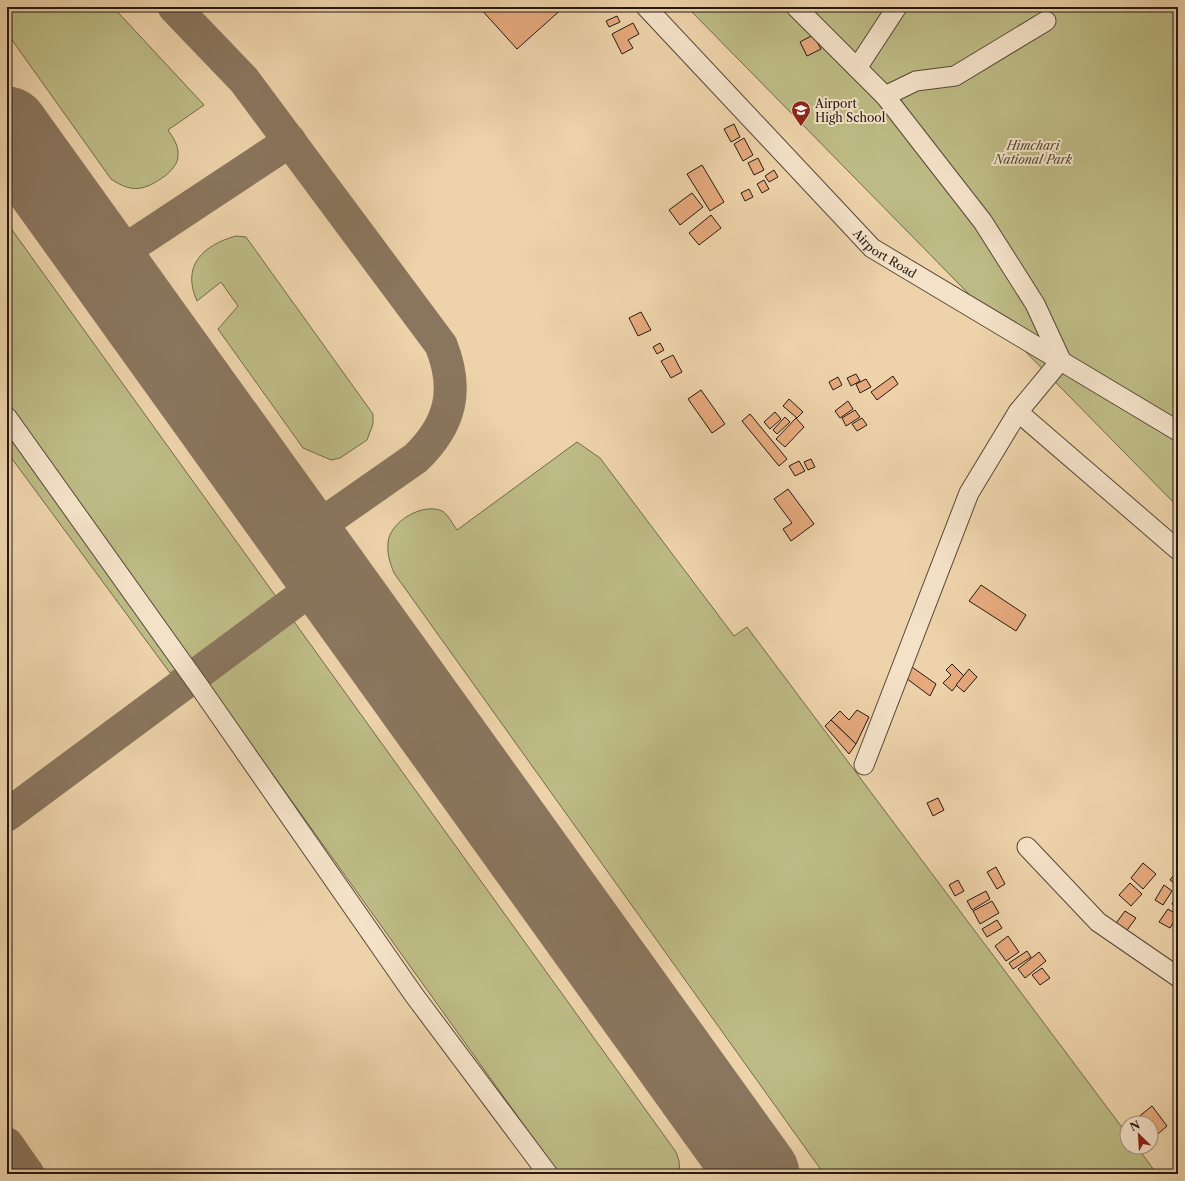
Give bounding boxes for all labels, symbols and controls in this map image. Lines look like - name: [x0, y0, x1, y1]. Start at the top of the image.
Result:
- place label: Airport High School: [814, 96, 886, 125]
- school or university icon: Airport High School: [790, 99, 812, 127]
- park label: Himchari National Park: [993, 138, 1073, 167]
- street label: Airport Road: [850, 225, 920, 281]
- north arrow: [1119, 1115, 1159, 1155]
- text: N: [1127, 1117, 1142, 1134]

